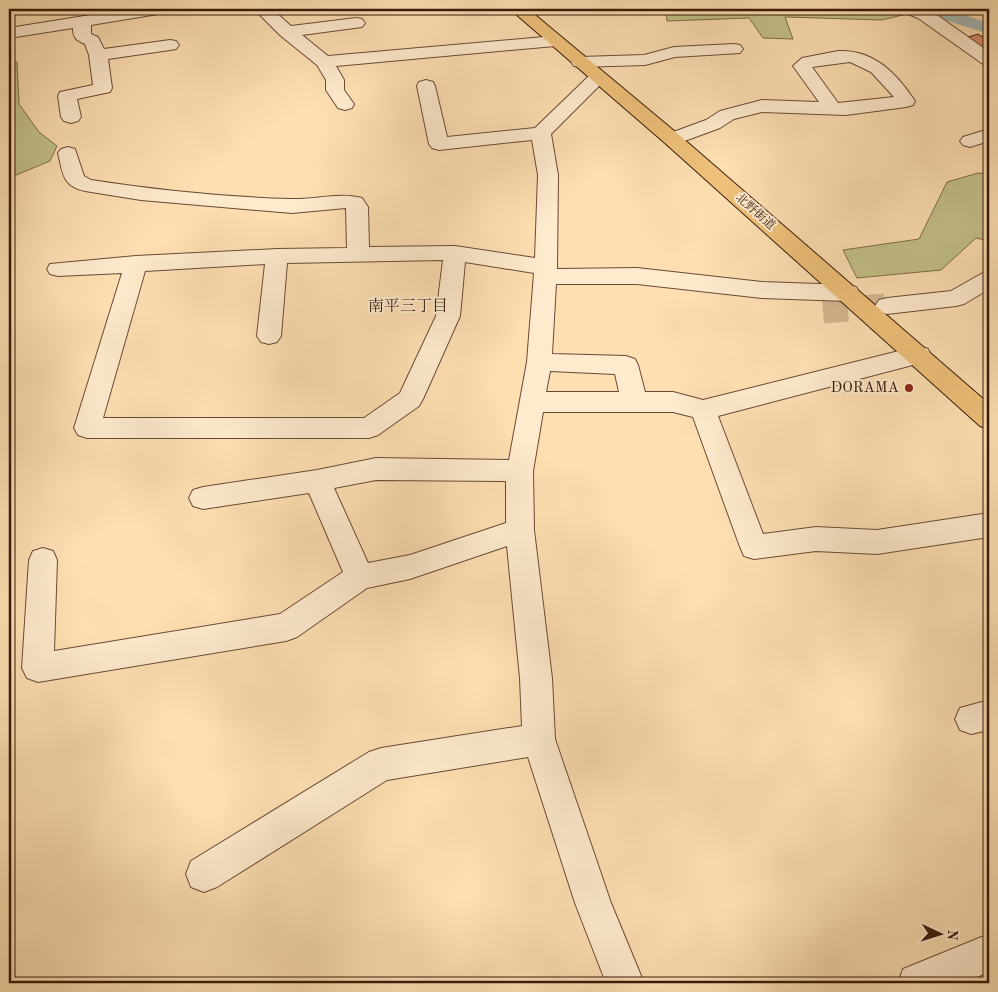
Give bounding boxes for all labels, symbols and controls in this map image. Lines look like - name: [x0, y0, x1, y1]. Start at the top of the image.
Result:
- street label: 北野街道: [733, 190, 778, 232]
- district label: 南平三丁目: [368, 297, 448, 315]
- place label: DORAMA: [831, 381, 900, 396]
- marker: DORAMA: [903, 382, 915, 394]
- north arrow: [916, 910, 966, 960]
- text: N: [945, 929, 959, 941]

